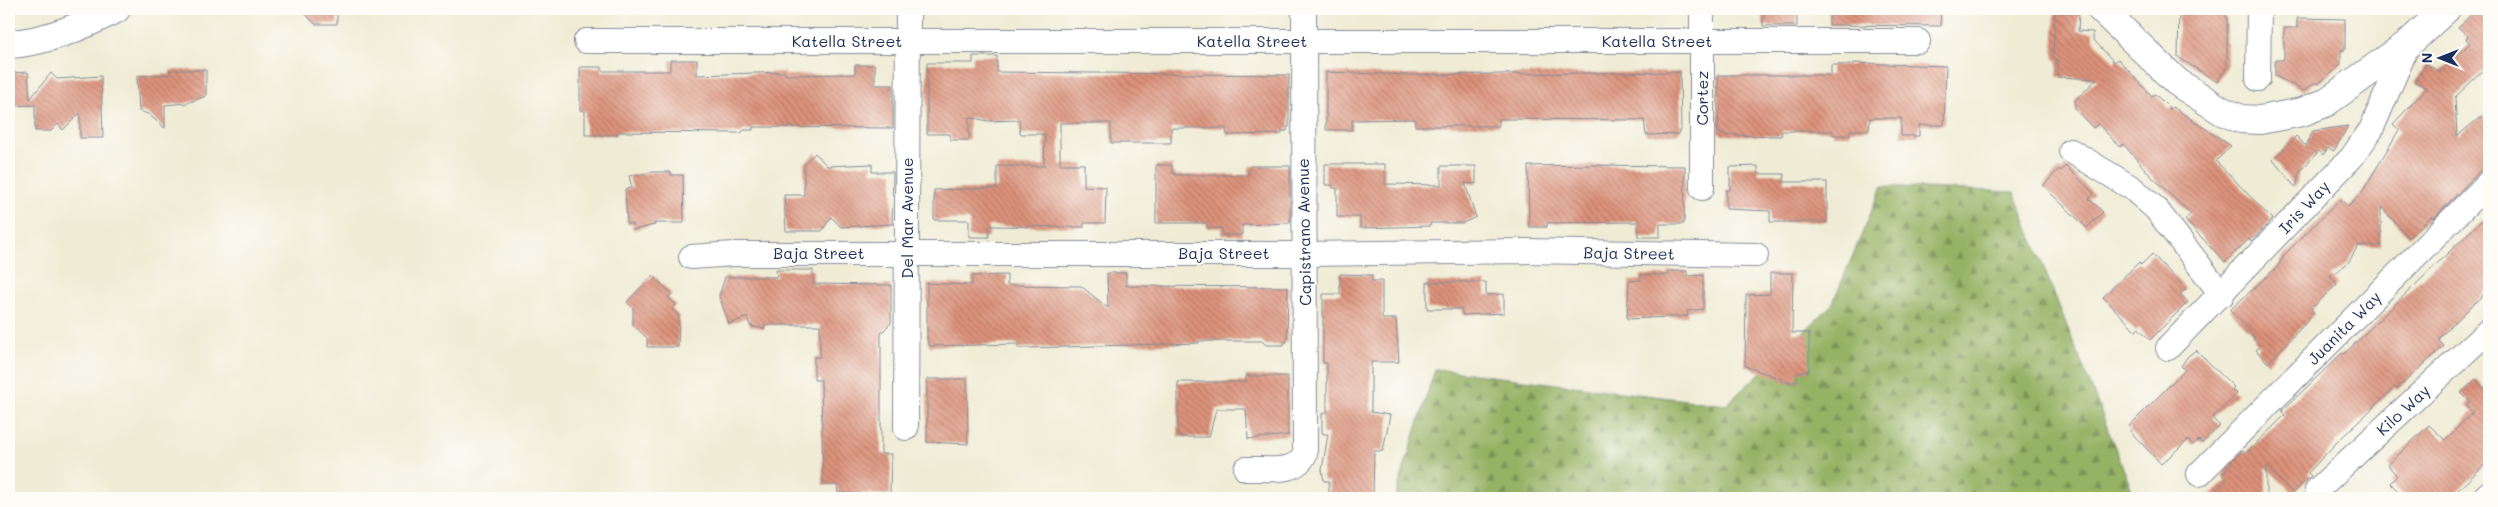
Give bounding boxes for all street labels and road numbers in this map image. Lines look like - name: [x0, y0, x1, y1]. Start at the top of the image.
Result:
- street label: Katella Street: [792, 30, 902, 51]
- street label: Katella Street: [1197, 30, 1307, 51]
- street label: Katella Street: [1602, 30, 1712, 51]
- street label: Cortez: [1691, 71, 1712, 125]
- street label: Del Mar Avenue: [896, 157, 917, 279]
- street label: Capistrano Avenue: [1292, 158, 1315, 306]
- street label: Iris Way: [2274, 176, 2334, 238]
- street label: Baja Street: [1583, 241, 1675, 264]
- street label: Baja Street: [773, 242, 865, 263]
- street label: Baja Street: [1178, 242, 1270, 263]
- street label: Juanita Way: [2302, 286, 2385, 369]
- street label: Kilo Way: [2372, 380, 2434, 440]

